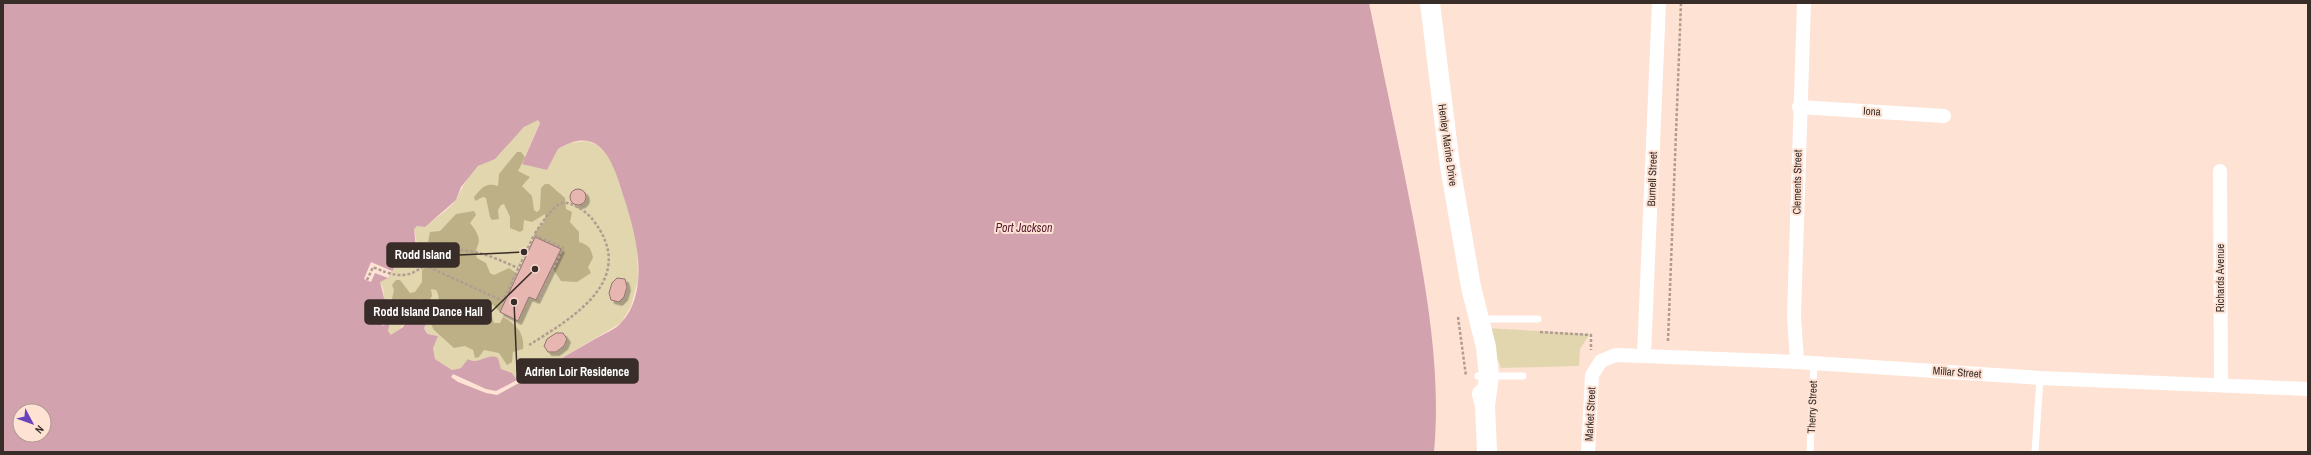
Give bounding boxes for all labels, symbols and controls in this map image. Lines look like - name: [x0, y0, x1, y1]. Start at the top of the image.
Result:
- street label: Henley Marine Drive: [1435, 103, 1461, 187]
- street label: Iona: [1863, 104, 1881, 118]
- street label: Clements Street: [1789, 149, 1805, 214]
- street label: Burnell Street: [1644, 151, 1660, 207]
- water label: Port Jackson: [996, 220, 1052, 236]
- callout: Rodd Island: [387, 243, 459, 267]
- street label: Richards Avenue: [2213, 244, 2227, 312]
- text: Rodd Island: [395, 247, 451, 263]
- callout: Rodd Island Dance Hall: [365, 300, 491, 324]
- text: Rodd Island Dance Hall: [373, 304, 483, 320]
- callout: Adrien Loir Residence: [517, 359, 638, 383]
- street label: Millar Street: [1932, 363, 1982, 381]
- text: Adrien Loir Residence: [525, 364, 630, 380]
- street label: Therry Street: [1804, 380, 1820, 434]
- street label: Market Street: [1582, 386, 1598, 441]
- north arrow: [12, 403, 52, 443]
- text: N: [32, 423, 47, 437]

